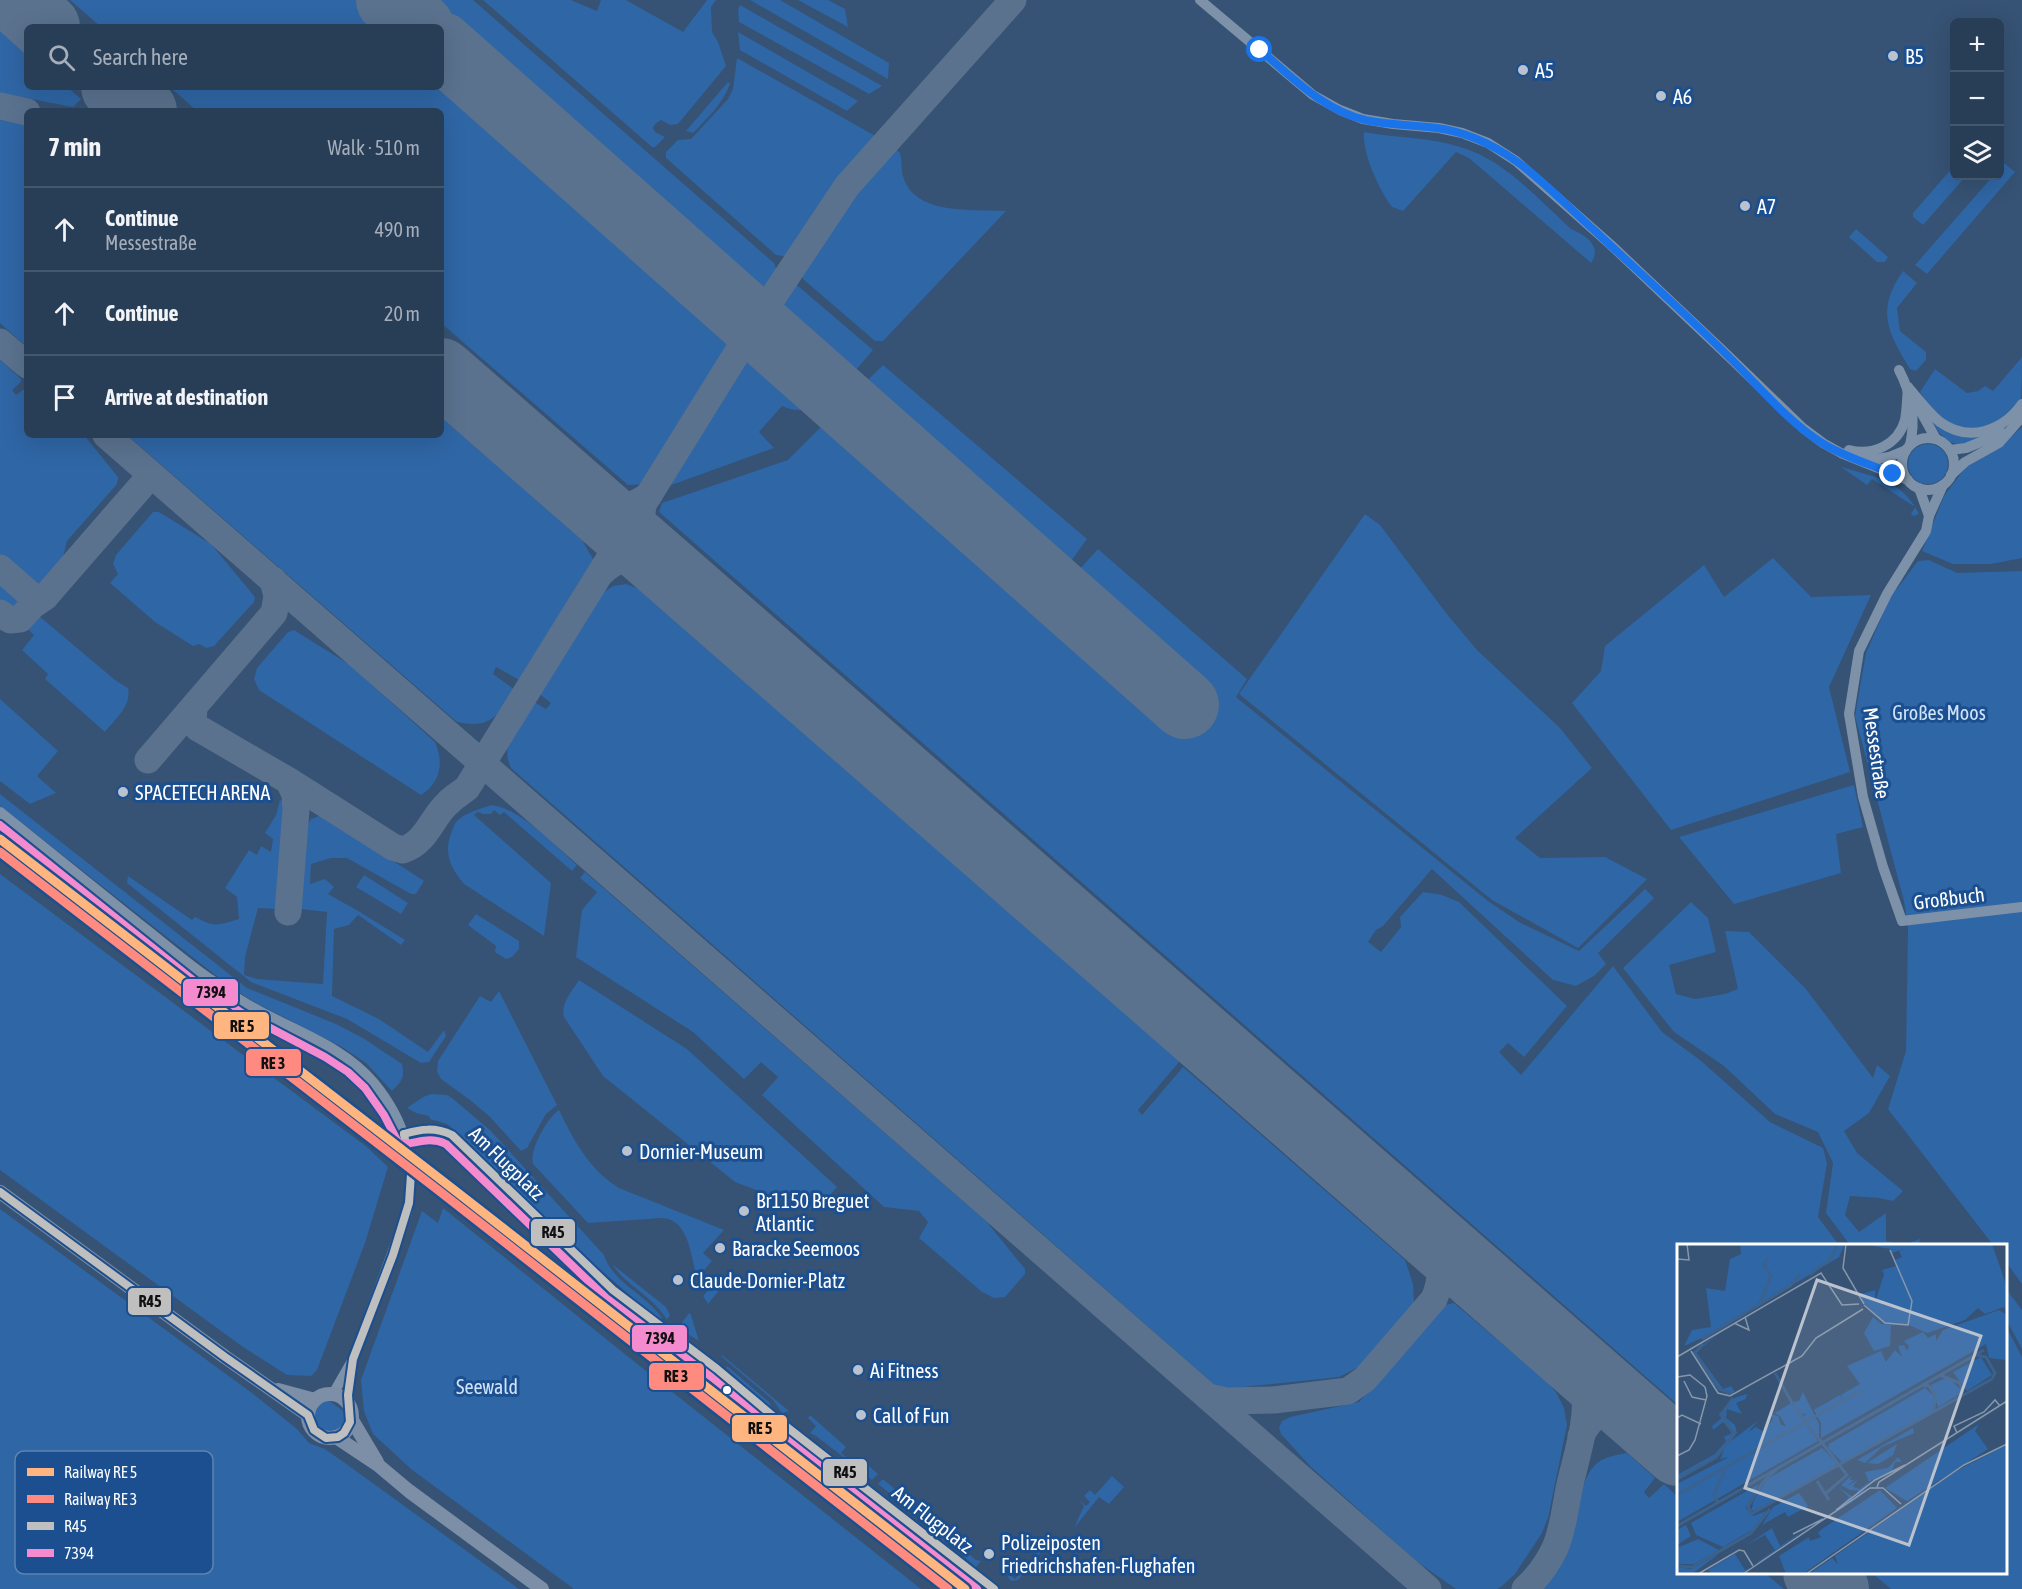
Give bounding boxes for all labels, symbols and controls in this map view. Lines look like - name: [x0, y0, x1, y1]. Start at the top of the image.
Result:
- map controls: [1950, 18, 2004, 180]
- button: +: [1950, 18, 2004, 72]
- search box: [24, 24, 444, 90]
- route start: [1246, 36, 1272, 62]
- icon: search: [45, 41, 78, 74]
- text: Search here: [93, 44, 188, 70]
- place label: B5: [1905, 45, 1924, 68]
- marker: B5: [1886, 49, 1900, 63]
- place label: A5: [1535, 59, 1554, 82]
- marker: A5: [1516, 63, 1530, 77]
- button: −: [1950, 72, 2004, 126]
- place label: A6: [1673, 85, 1692, 108]
- marker: A6: [1654, 89, 1668, 103]
- button: layers: [1950, 126, 2004, 180]
- text: 7 min: [48, 132, 101, 162]
- text: Walk · 510 m: [328, 136, 420, 159]
- place label: A7: [1757, 195, 1776, 218]
- marker: A7: [1738, 199, 1752, 213]
- text: Continue: [105, 205, 179, 231]
- icon: ahead: [48, 213, 81, 246]
- text: 490 m: [375, 218, 420, 241]
- text: Messestraße: [105, 231, 197, 254]
- icon: ahead: [48, 297, 81, 330]
- text: Continue: [105, 300, 179, 326]
- text: 20 m: [384, 302, 420, 325]
- icon: arrive: [48, 381, 81, 414]
- text: Arrive at destination: [105, 384, 268, 410]
- route end: [1879, 460, 1905, 486]
- park label: Großes Moos: [1892, 701, 1986, 724]
- street label: Messestraße: [1859, 706, 1895, 800]
- place label: SPACETECH ARENA: [135, 781, 270, 804]
- marker: SPACETECH ARENA: [116, 785, 130, 799]
- street label: Großbuch: [1912, 882, 1986, 914]
- line badge: 7394: [182, 978, 239, 1007]
- text: 7394: [196, 983, 227, 1001]
- line badge: RE 5: [213, 1011, 270, 1040]
- text: RE 5: [230, 1017, 255, 1035]
- line badge: RE 3: [245, 1048, 302, 1077]
- text: RE 3: [261, 1054, 285, 1072]
- street label: Am Flugplatz: [465, 1122, 549, 1204]
- place label: Dornier-Museum: [639, 1140, 763, 1163]
- marker: Dornier-Museum: [620, 1144, 634, 1158]
- place label: Br1150 Breguet Atlantic: [756, 1189, 870, 1235]
- marker: Br1150 Breguet Atlantic: [737, 1204, 751, 1218]
- line badge: R45: [530, 1218, 576, 1247]
- text: R45: [541, 1223, 565, 1241]
- place label: Baracke Seemoos: [732, 1237, 860, 1260]
- marker: Baracke Seemoos: [713, 1241, 727, 1255]
- inset map: [1677, 1244, 2007, 1574]
- place label: Claude-Dornier-Platz: [690, 1269, 845, 1292]
- marker: Claude-Dornier-Platz: [671, 1273, 685, 1287]
- line badge: R45: [127, 1287, 172, 1316]
- text: R45: [138, 1292, 162, 1310]
- line badge: 7394: [631, 1324, 688, 1353]
- text: 7394: [645, 1329, 676, 1347]
- place label: Ai Fitness: [870, 1359, 938, 1382]
- line badge: RE 3: [648, 1362, 705, 1391]
- marker: Ai Fitness: [851, 1363, 865, 1377]
- text: RE 3: [664, 1367, 688, 1385]
- park label: Seewald: [456, 1375, 518, 1398]
- unlabelled marker: [721, 1384, 733, 1396]
- place label: Call of Fun: [873, 1404, 950, 1427]
- marker: Call of Fun: [854, 1408, 868, 1422]
- line badge: RE 5: [731, 1414, 788, 1443]
- text: RE 5: [748, 1419, 773, 1437]
- legend: [15, 1451, 213, 1574]
- line badge: R45: [822, 1458, 868, 1487]
- text: Railway RE 5: [64, 1463, 137, 1482]
- text: R45: [833, 1463, 857, 1481]
- street label: Am Flugplatz: [888, 1481, 978, 1557]
- text: Railway RE 3: [64, 1490, 137, 1509]
- text: R45: [64, 1517, 87, 1535]
- place label: Polizeiposten Friedrichshafen-Flughafen: [1001, 1531, 1196, 1577]
- text: 7394: [64, 1544, 94, 1562]
- marker: Polizeiposten Friedrichshafen-Flughafen: [982, 1547, 996, 1561]

